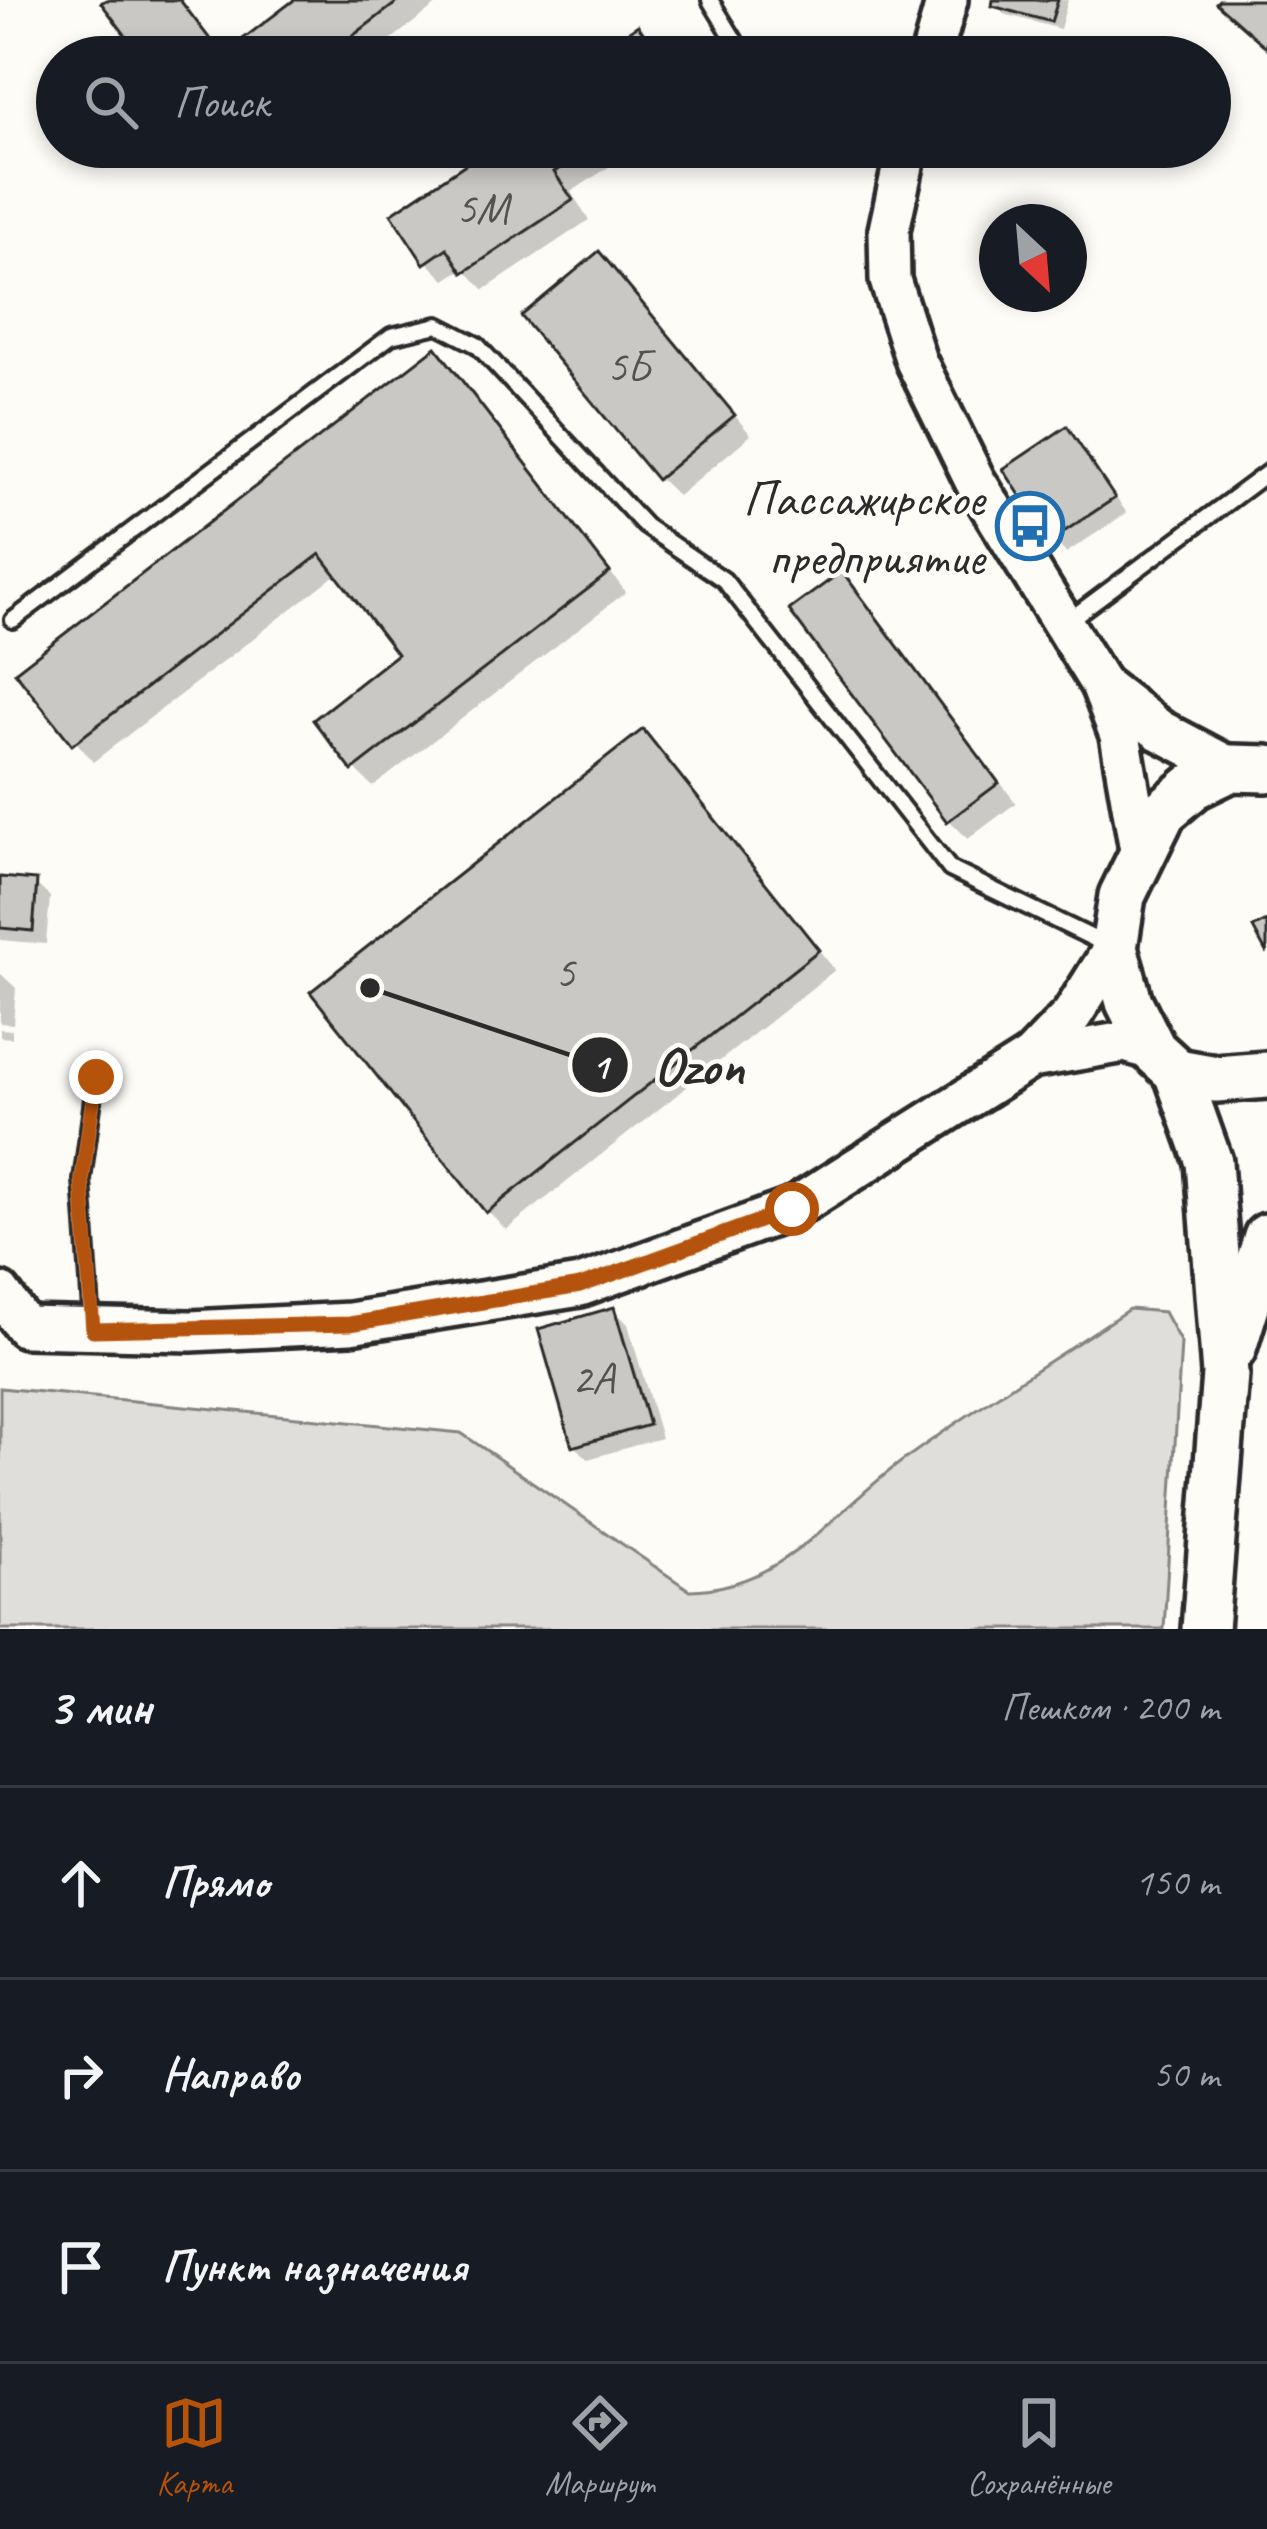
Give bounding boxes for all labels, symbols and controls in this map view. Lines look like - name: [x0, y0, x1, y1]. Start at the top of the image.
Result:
- search box: [36, 36, 1231, 168]
- icon: search: [78, 69, 144, 135]
- text: Поиск: [174, 74, 269, 131]
- house number: 5М: [456, 180, 512, 237]
- north arrow: [979, 204, 1087, 312]
- house number: 5Б: [606, 338, 657, 395]
- place label: Пассажирское предприятие: [743, 466, 987, 589]
- bus stop icon: Пассажирское предприятие: [995, 491, 1065, 561]
- house number: 5: [555, 944, 578, 1001]
- callout: Ozon: [570, 1020, 768, 1110]
- text: Ozon: [654, 1032, 745, 1100]
- text: 1: [592, 1043, 612, 1089]
- route end: [69, 1050, 123, 1104]
- route start: [765, 1182, 819, 1236]
- house number: 2А: [572, 1350, 617, 1407]
- text: 3 мин: [48, 1675, 152, 1739]
- text: Пешком · 200 m: [1001, 1683, 1219, 1732]
- icon: ahead: [48, 1850, 114, 1916]
- text: Прямо: [162, 1854, 269, 1911]
- text: 150 m: [1135, 1858, 1219, 1907]
- icon: right: [48, 2042, 114, 2108]
- text: Направо: [162, 2046, 300, 2103]
- text: 50 m: [1153, 2050, 1219, 2099]
- icon: arrive: [48, 2234, 114, 2300]
- text: Пункт назначения: [162, 2238, 467, 2295]
- tab: Карта: [157, 2390, 232, 2504]
- tab: Маршрут: [545, 2390, 654, 2504]
- tab: Сохранённые: [967, 2390, 1110, 2504]

